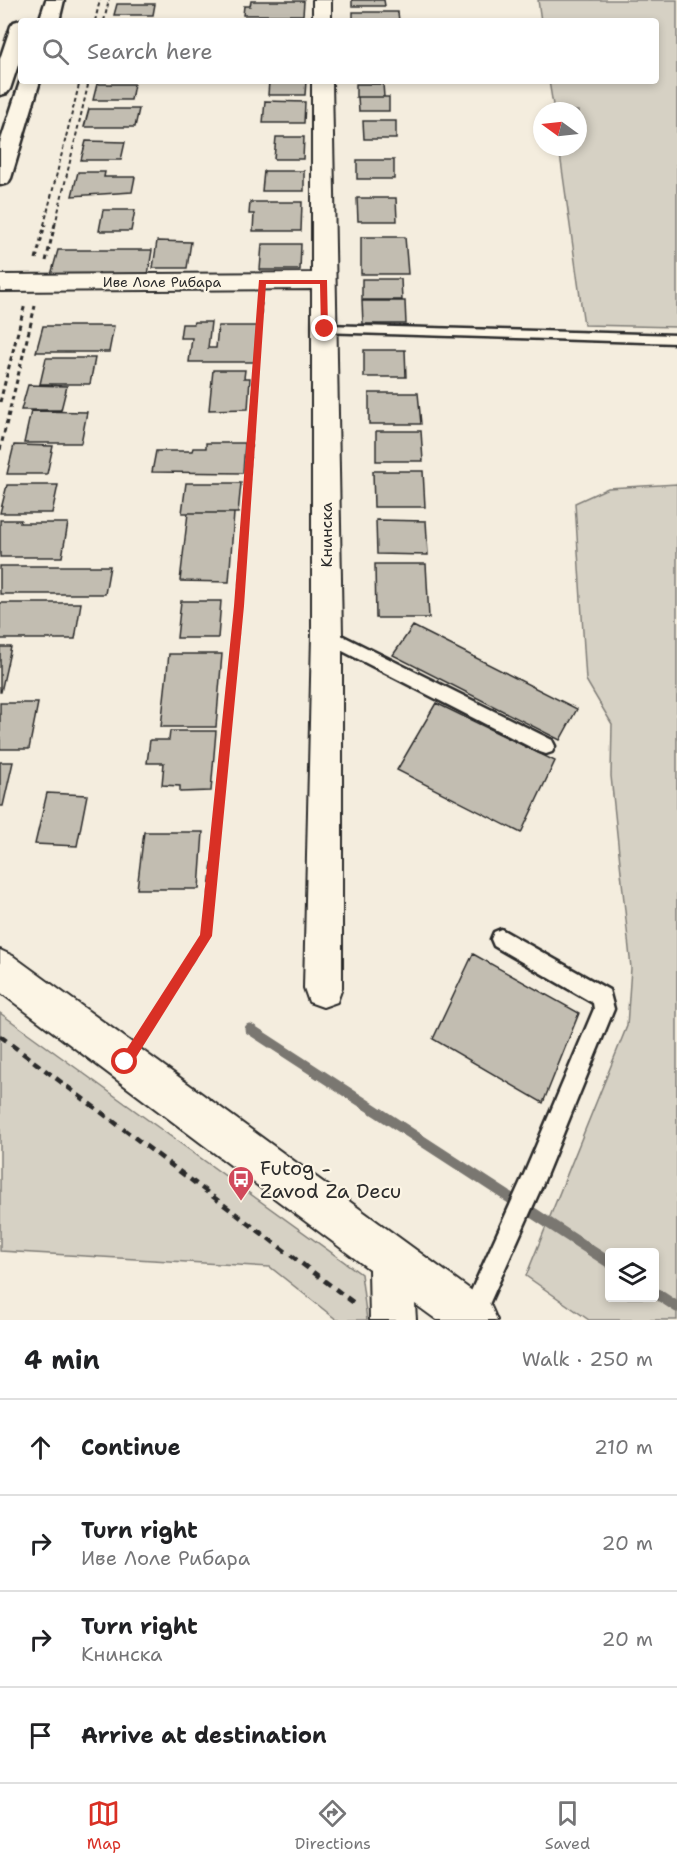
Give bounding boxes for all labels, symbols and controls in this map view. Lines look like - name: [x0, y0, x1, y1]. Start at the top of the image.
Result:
- search box: [18, 18, 659, 84]
- icon: search: [39, 35, 72, 68]
- text: Search here: [87, 37, 213, 66]
- north arrow: [533, 102, 587, 156]
- street label: Иве Лоле Рибара: [103, 273, 222, 291]
- route end: [311, 315, 337, 341]
- street label: Книнска: [316, 502, 337, 568]
- route start: [111, 1048, 137, 1074]
- place label: Futog - Zavod Za Decu: [260, 1155, 401, 1204]
- bus stop icon: Futog - Zavod Za Decu: [226, 1164, 256, 1202]
- map controls: [605, 1248, 659, 1302]
- button: layers: [605, 1248, 659, 1302]
- text: 4 min: [24, 1342, 100, 1377]
- text: Walk · 250 m: [522, 1346, 653, 1372]
- icon: ahead: [24, 1431, 57, 1464]
- text: Continue: [81, 1433, 181, 1462]
- text: 210 m: [594, 1434, 653, 1460]
- text: Turn right: [81, 1516, 198, 1545]
- icon: right: [24, 1527, 57, 1560]
- text: 20 m: [602, 1530, 653, 1556]
- text: Иве Лоле Рибара: [81, 1545, 250, 1571]
- text: Turn right: [81, 1612, 198, 1641]
- icon: right: [24, 1623, 57, 1656]
- text: 20 m: [602, 1626, 653, 1652]
- text: Книнска: [81, 1641, 162, 1667]
- icon: arrive: [24, 1719, 57, 1752]
- text: Arrive at destination: [81, 1721, 327, 1750]
- tab: Map: [87, 1797, 121, 1854]
- tab: Directions: [295, 1797, 371, 1854]
- tab: Saved: [545, 1797, 590, 1854]

